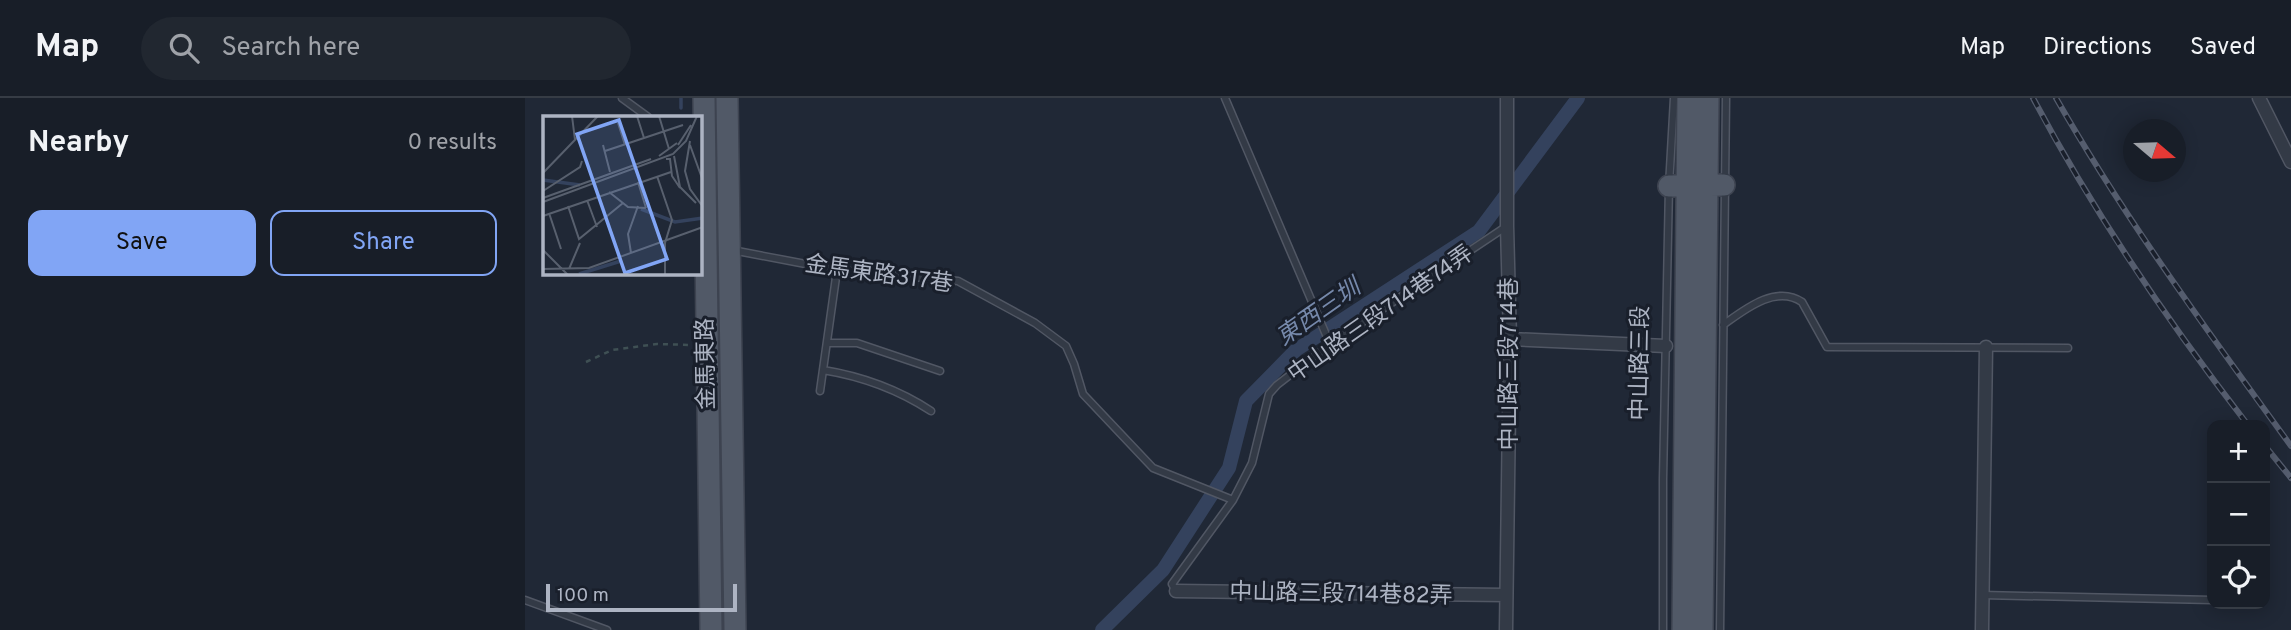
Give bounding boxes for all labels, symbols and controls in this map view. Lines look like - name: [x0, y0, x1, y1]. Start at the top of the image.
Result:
- search box: [141, 17, 631, 80]
- text: Map: [35, 27, 99, 69]
- icon: search: [165, 29, 203, 67]
- text: Search here: [221, 32, 360, 65]
- text: Map: [1960, 33, 2005, 63]
- text: Directions: [2043, 33, 2152, 63]
- text: Saved: [2190, 33, 2256, 63]
- inset map: [543, 116, 702, 275]
- north arrow: [2123, 119, 2186, 182]
- text: Nearby: [28, 125, 129, 162]
- text: 0 results: [408, 129, 497, 158]
- button: Save: [28, 210, 256, 276]
- button: Share: [270, 210, 497, 276]
- street label: 中山路三段714巷74弄: [1283, 240, 1480, 390]
- street label: 金馬東路317巷: [803, 251, 955, 300]
- water label: 東西三圳: [1271, 272, 1370, 353]
- street label: 中山路三段714巷: [1496, 278, 1525, 450]
- street label: 中山路三段: [1626, 305, 1657, 421]
- street label: 金馬東路: [692, 318, 723, 410]
- map controls: [2207, 420, 2270, 609]
- button: +: [2207, 420, 2270, 483]
- button: −: [2207, 483, 2270, 546]
- button: locate: [2207, 546, 2270, 609]
- street label: 中山路三段714巷82弄: [1229, 579, 1453, 612]
- scale bar: [546, 581, 737, 613]
- text: 100 m: [557, 584, 609, 608]

